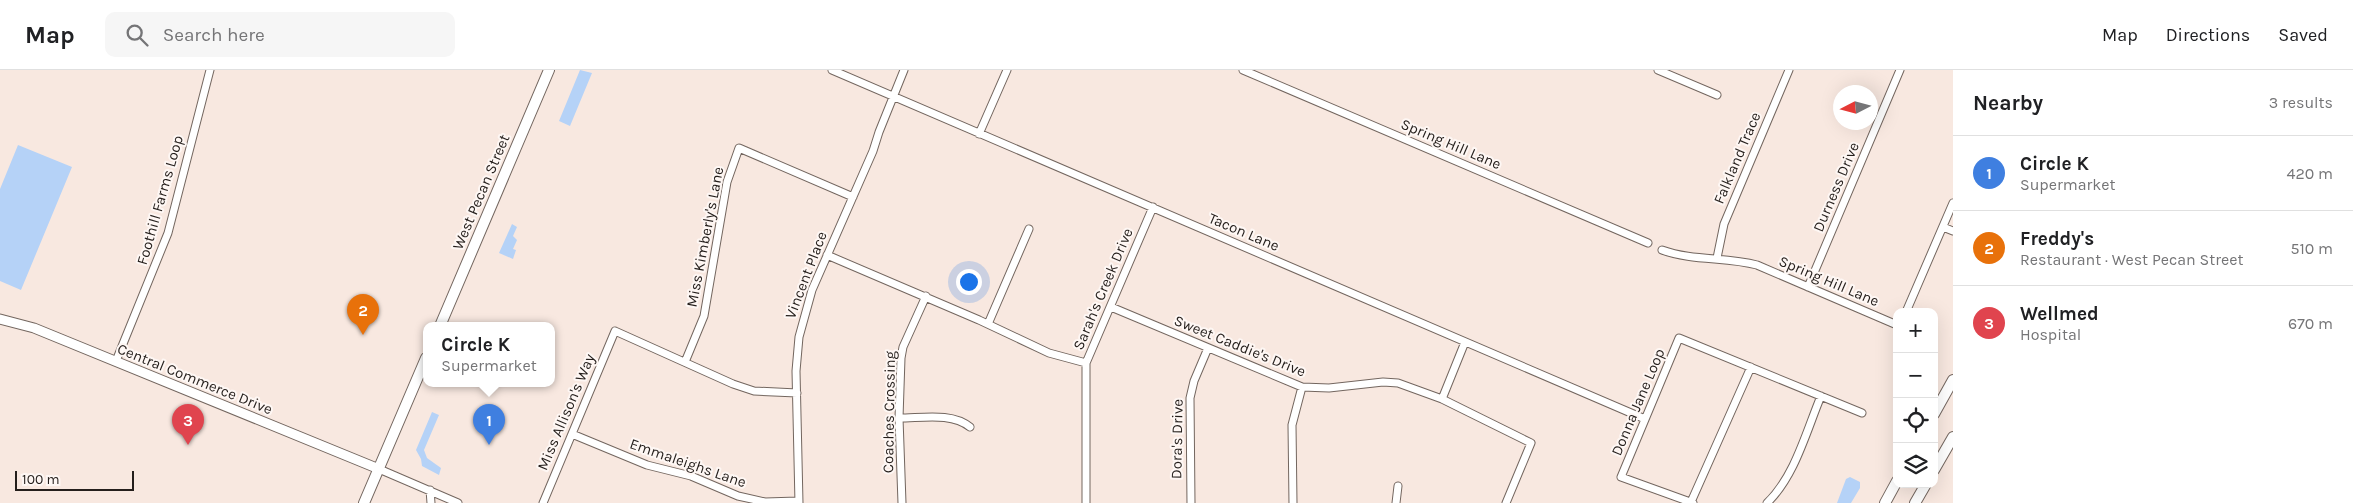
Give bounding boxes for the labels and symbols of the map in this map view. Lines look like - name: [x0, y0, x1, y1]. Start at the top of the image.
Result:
- north arrow: [1833, 85, 1878, 130]
- street label: Falkland Trace: [1710, 109, 1764, 207]
- street label: Spring Hill Lane: [1398, 115, 1504, 173]
- street label: West Pecan Street: [449, 131, 514, 252]
- street label: Foothill Farms Loop: [133, 133, 187, 267]
- street label: Durness Drive: [1809, 140, 1863, 234]
- street label: Miss Kimberly's Lane: [683, 165, 727, 309]
- street label: Tacon Lane: [1206, 209, 1282, 255]
- street label: Sarah's Creek Drive: [1069, 225, 1137, 353]
- street label: Vincent Place: [781, 229, 831, 321]
- street label: Spring Hill Lane: [1776, 252, 1882, 310]
- your location: [956, 269, 982, 295]
- pin: 2: [347, 294, 379, 335]
- street label: Sweet Caddie's Drive: [1172, 311, 1308, 381]
- street label: Central Commerce Drive: [115, 340, 275, 418]
- street label: Donna Jane Loop: [1607, 346, 1669, 458]
- street label: Coaches Crossing: [879, 350, 899, 473]
- street label: Miss Allison's Way: [533, 351, 599, 473]
- street label: Dora's Drive: [1167, 399, 1187, 479]
- pin: 3: [172, 404, 204, 445]
- pin: 1: [473, 404, 505, 445]
- street label: Emmaleighs Lane: [627, 435, 749, 491]
- scale bar: [15, 468, 134, 491]

